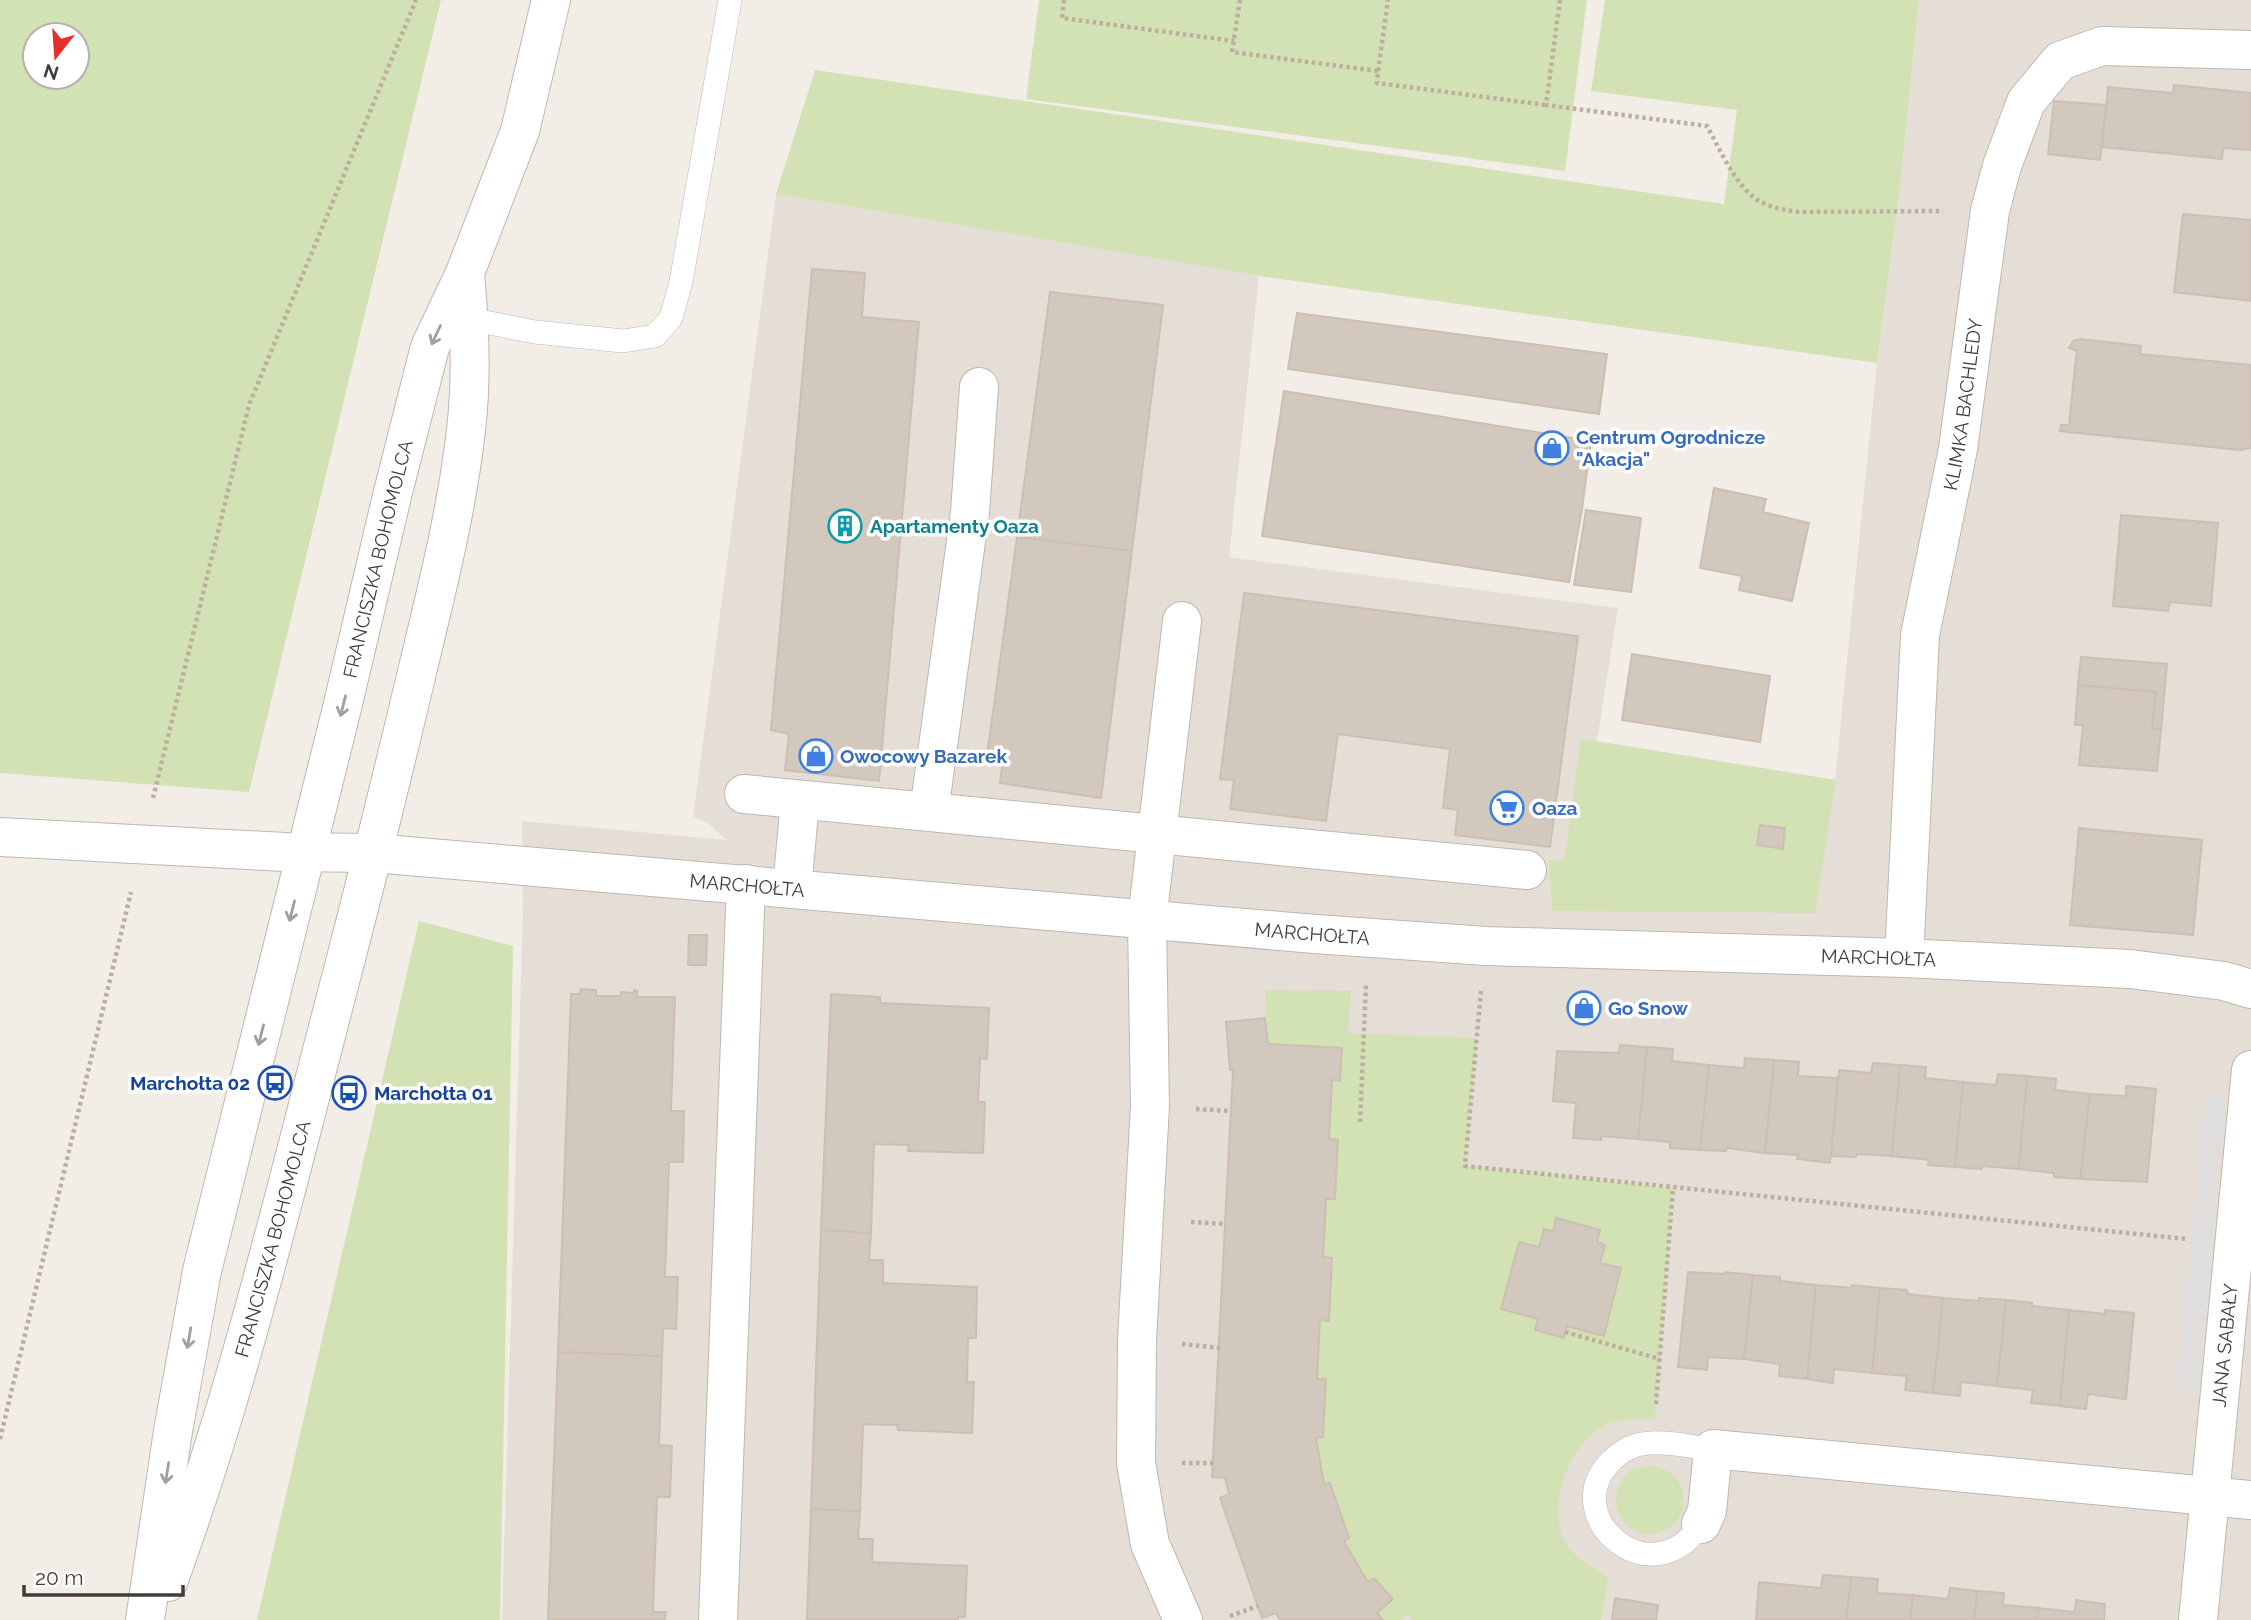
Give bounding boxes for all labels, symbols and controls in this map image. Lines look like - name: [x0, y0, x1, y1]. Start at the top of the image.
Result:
- north arrow: [21, 21, 91, 91]
- text: N: [41, 60, 61, 85]
- street label: KLIMKA BACHLEDY: [1939, 317, 1987, 492]
- one-way arrow: [429, 324, 442, 345]
- place label: Centrum Ogrodnicze "Akacja": [1576, 426, 1765, 470]
- shop icon: Centrum Ogrodnicze "Akacja": [1533, 429, 1571, 467]
- street label: FRANCISZKA BOHOMOLCA: [338, 437, 417, 680]
- building icon: Apartamenty Oaza: [826, 507, 864, 545]
- place label: Apartamenty Oaza: [870, 515, 1039, 537]
- one-way arrow: [336, 694, 349, 717]
- shop icon: Owocowy Bazarek: [797, 737, 835, 775]
- place label: Owocowy Bazarek: [840, 745, 1007, 767]
- supermarket icon: Oaza: [1488, 789, 1526, 827]
- place label: Oaza: [1532, 797, 1578, 819]
- street label: MARCHOŁTA: [689, 869, 806, 901]
- one-way arrow: [285, 899, 298, 922]
- street label: MARCHOŁTA: [1254, 918, 1371, 949]
- street label: MARCHOŁTA: [1821, 945, 1937, 971]
- shop icon: Go Snow: [1565, 989, 1603, 1027]
- place label: Go Snow: [1608, 997, 1688, 1019]
- one-way arrow: [254, 1023, 267, 1046]
- bus stop icon: Marchołta 02: [256, 1064, 294, 1102]
- place label: Marchołta 02: [130, 1072, 250, 1094]
- bus stop icon: Marchołta 01: [330, 1074, 368, 1112]
- place label: Marchołta 01: [374, 1082, 493, 1104]
- street label: FRANCISZKA BOHOMOLCA: [230, 1118, 315, 1360]
- street label: JANA SABAŁY: [2208, 1282, 2241, 1408]
- one-way arrow: [182, 1326, 195, 1349]
- one-way arrow: [160, 1461, 173, 1483]
- scale bar: [24, 1554, 184, 1598]
- text: 20 m: [35, 1565, 83, 1590]

